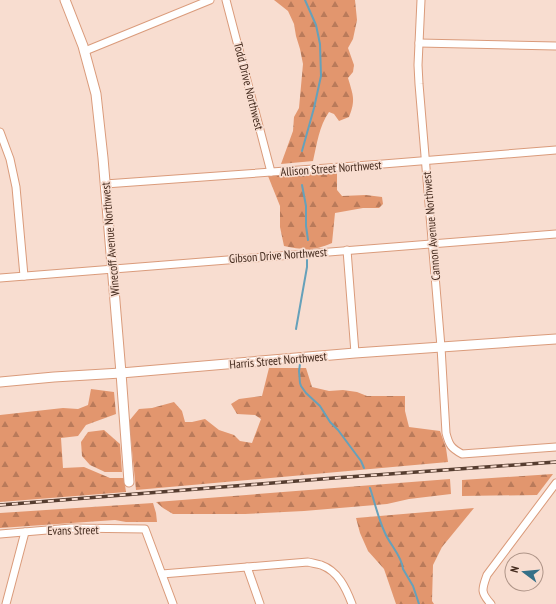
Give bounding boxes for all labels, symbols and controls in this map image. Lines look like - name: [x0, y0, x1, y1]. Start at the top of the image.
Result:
- street label: Todd Drive Northwest: [231, 41, 267, 132]
- street label: Allison Street Northwest: [280, 157, 383, 179]
- street label: Cannon Avenue Northwest: [419, 170, 443, 281]
- street label: Winecoff Avenue Northwest: [97, 181, 122, 297]
- street label: Gibson Drive Northwest: [228, 244, 328, 266]
- street label: Harris Street Northwest: [229, 348, 328, 372]
- street label: Evans Street: [47, 522, 99, 538]
- north arrow: [504, 552, 544, 592]
- text: N: [507, 564, 522, 574]

